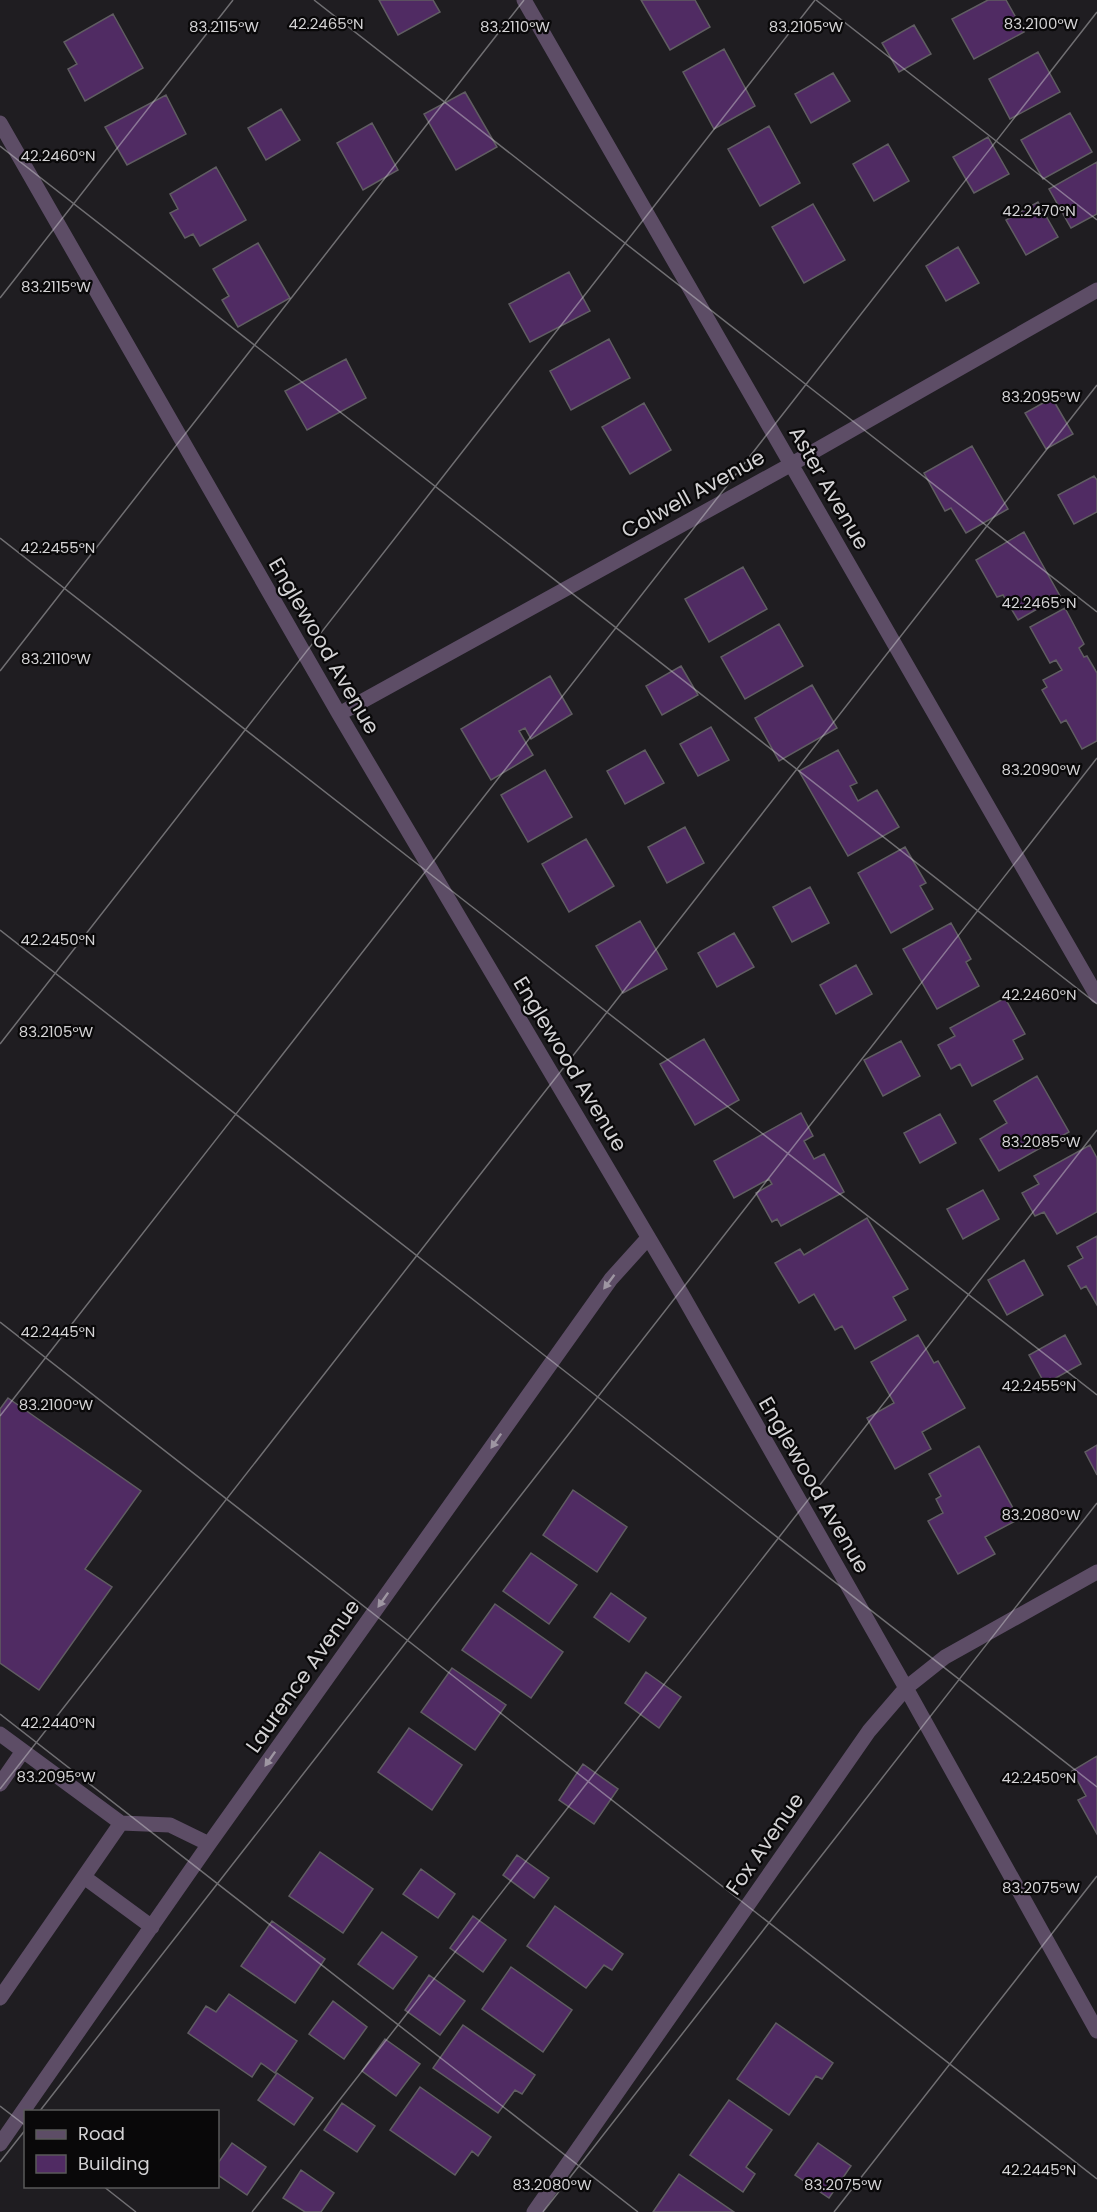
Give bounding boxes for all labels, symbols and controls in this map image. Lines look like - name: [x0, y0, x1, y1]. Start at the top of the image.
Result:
- text: 42.2465°N: [289, 13, 363, 34]
- text: 83.2100°W: [1004, 13, 1079, 34]
- text: 83.2115°W: [189, 16, 259, 37]
- text: 83.2110°W: [480, 16, 550, 37]
- text: 83.2105°W: [769, 16, 844, 37]
- text: 42.2460°N: [21, 145, 95, 166]
- text: 42.2470°N: [1002, 200, 1076, 221]
- text: 83.2115°W: [21, 276, 91, 297]
- text: 83.2095°W: [1001, 386, 1081, 407]
- street label: Aster Avenue: [782, 421, 877, 555]
- street label: Colwell Avenue: [616, 442, 770, 545]
- text: 42.2455°N: [21, 537, 95, 558]
- street label: Englewood Avenue: [262, 552, 387, 739]
- text: 42.2465°N: [1002, 592, 1076, 613]
- text: 83.2110°W: [21, 648, 91, 669]
- text: 83.2090°W: [1001, 759, 1081, 780]
- text: 42.2450°N: [21, 929, 95, 950]
- street label: Englewood Avenue: [507, 971, 634, 1157]
- text: 42.2460°N: [1002, 984, 1076, 1005]
- text: 83.2105°W: [19, 1021, 94, 1042]
- text: 83.2085°W: [1001, 1131, 1081, 1152]
- one-way arrow: [603, 1274, 616, 1290]
- text: 42.2445°N: [21, 1321, 95, 1342]
- text: 42.2455°N: [1002, 1375, 1076, 1396]
- street label: Englewood Avenue: [752, 1391, 877, 1578]
- text: 83.2100°W: [19, 1394, 94, 1415]
- one-way arrow: [490, 1432, 502, 1448]
- text: 83.2080°W: [1001, 1504, 1081, 1525]
- one-way arrow: [377, 1591, 389, 1607]
- street label: Laurence Avenue: [239, 1593, 366, 1758]
- text: 42.2440°N: [21, 1712, 95, 1733]
- one-way arrow: [264, 1750, 276, 1766]
- text: 83.2095°W: [16, 1766, 96, 1787]
- text: 42.2450°N: [1002, 1767, 1076, 1788]
- street label: Fox Avenue: [719, 1787, 810, 1901]
- text: 83.2075°W: [1002, 1877, 1080, 1898]
- legend: [24, 2110, 219, 2188]
- text: Road: [78, 2121, 125, 2146]
- text: Building: [78, 2151, 150, 2176]
- text: 42.2445°N: [1002, 2159, 1076, 2180]
- text: 83.2080°W: [512, 2174, 592, 2195]
- text: 83.2075°W: [804, 2174, 882, 2195]

